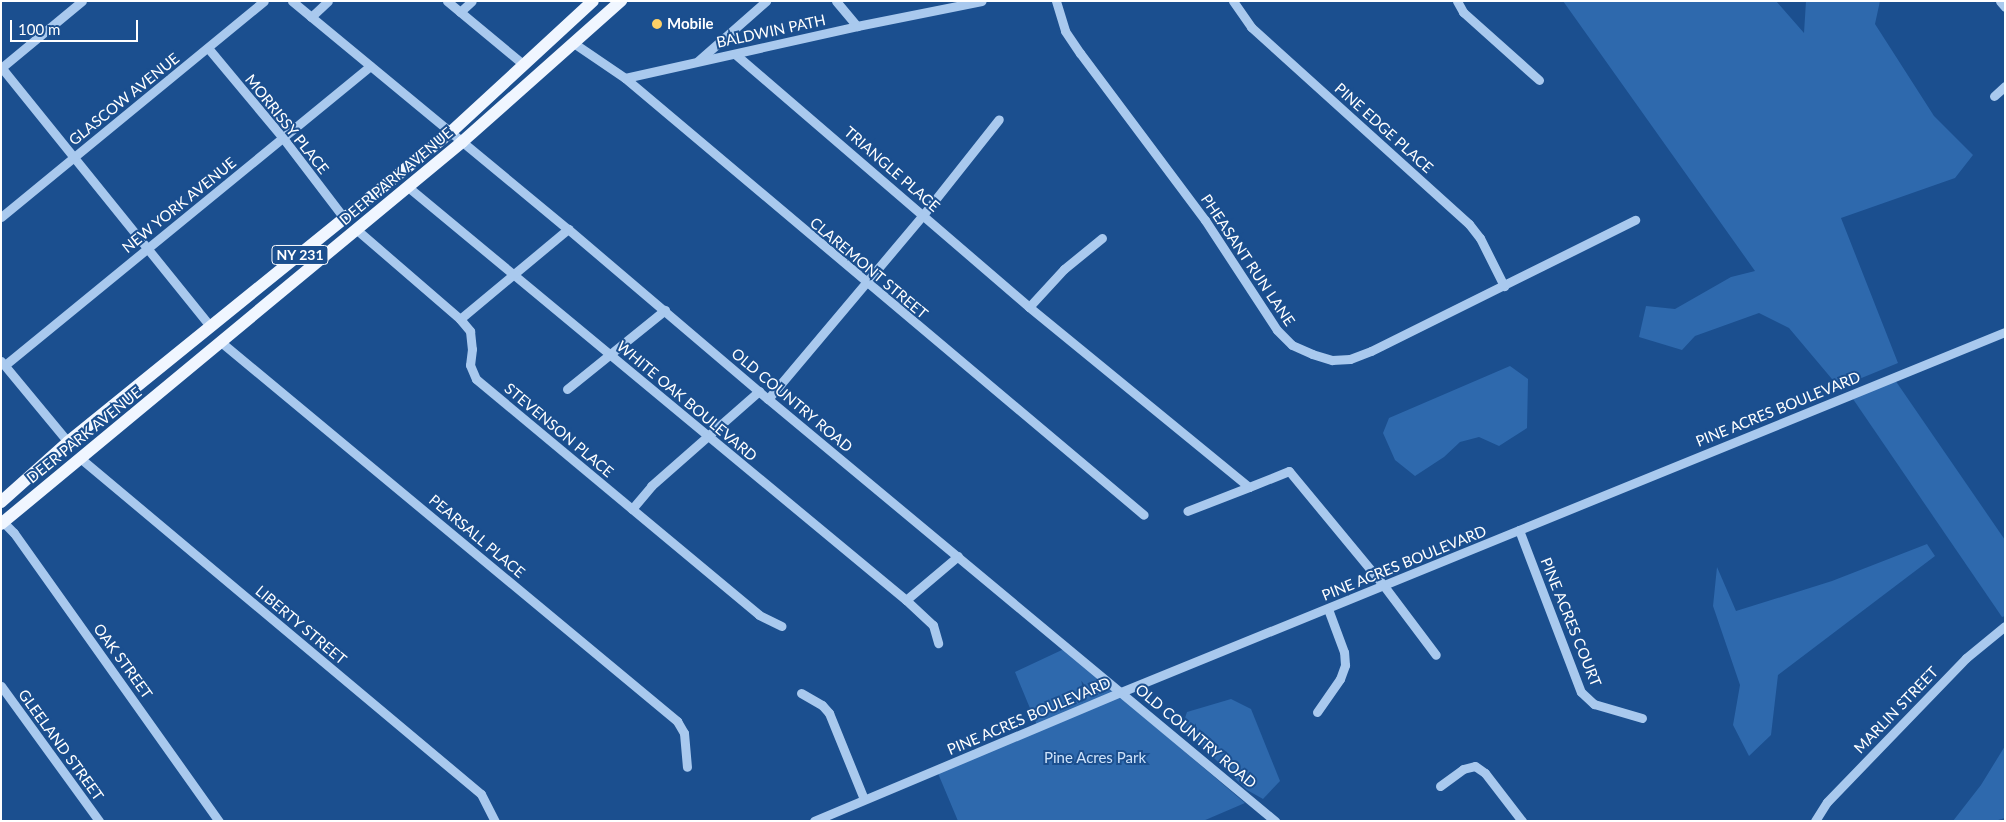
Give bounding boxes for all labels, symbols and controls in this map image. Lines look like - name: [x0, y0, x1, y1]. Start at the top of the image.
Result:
- scale bar: [12, 10, 140, 42]
- street label: BALDWIN PATH: [715, 11, 827, 51]
- place label: Mobile: [667, 15, 714, 33]
- marker: Mobile: [651, 18, 663, 30]
- text: 100 m: [18, 20, 60, 38]
- street label: GLASCOW AVENUE: [65, 49, 183, 149]
- street label: MORRISSY PLACE: [241, 70, 333, 178]
- street label: PINE EDGE PLACE: [1331, 79, 1437, 177]
- street label: DEER PARK AVENUE: [335, 123, 457, 229]
- street label: TRIANGLE PLACE: [841, 123, 943, 215]
- street label: NEW YORK AVENUE: [118, 153, 240, 257]
- street label: PHEASANT RUN LANE: [1197, 191, 1299, 329]
- street label: CLAREMONT STREET: [806, 213, 932, 323]
- road number: NY 231: [270, 244, 330, 266]
- street label: WHITE OAK BOULEVARD: [613, 337, 761, 465]
- street label: OLD COUNTRY ROAD: [728, 344, 856, 456]
- street label: PINE ACRES BOULEVARD: [1693, 368, 1863, 450]
- street label: STEVENSON PLACE: [501, 379, 617, 481]
- street label: DEER PARK AVENUE: [23, 383, 145, 487]
- street label: PEARSALL PLACE: [425, 491, 529, 581]
- street label: PINE ACRES BOULEVARD: [1319, 522, 1489, 604]
- street label: PINE ACRES COURT: [1537, 555, 1605, 689]
- street label: LIBERTY STREET: [252, 581, 350, 669]
- street label: OAK STREET: [90, 620, 156, 702]
- street label: MARLIN STREET: [1850, 663, 1942, 757]
- street label: PINE ACRES BOULEVARD: [944, 673, 1114, 759]
- street label: OLD COUNTRY ROAD: [1132, 680, 1260, 792]
- street label: GLEELAND STREET: [15, 686, 107, 804]
- park label: Pine Acres Park: [1044, 749, 1146, 767]

